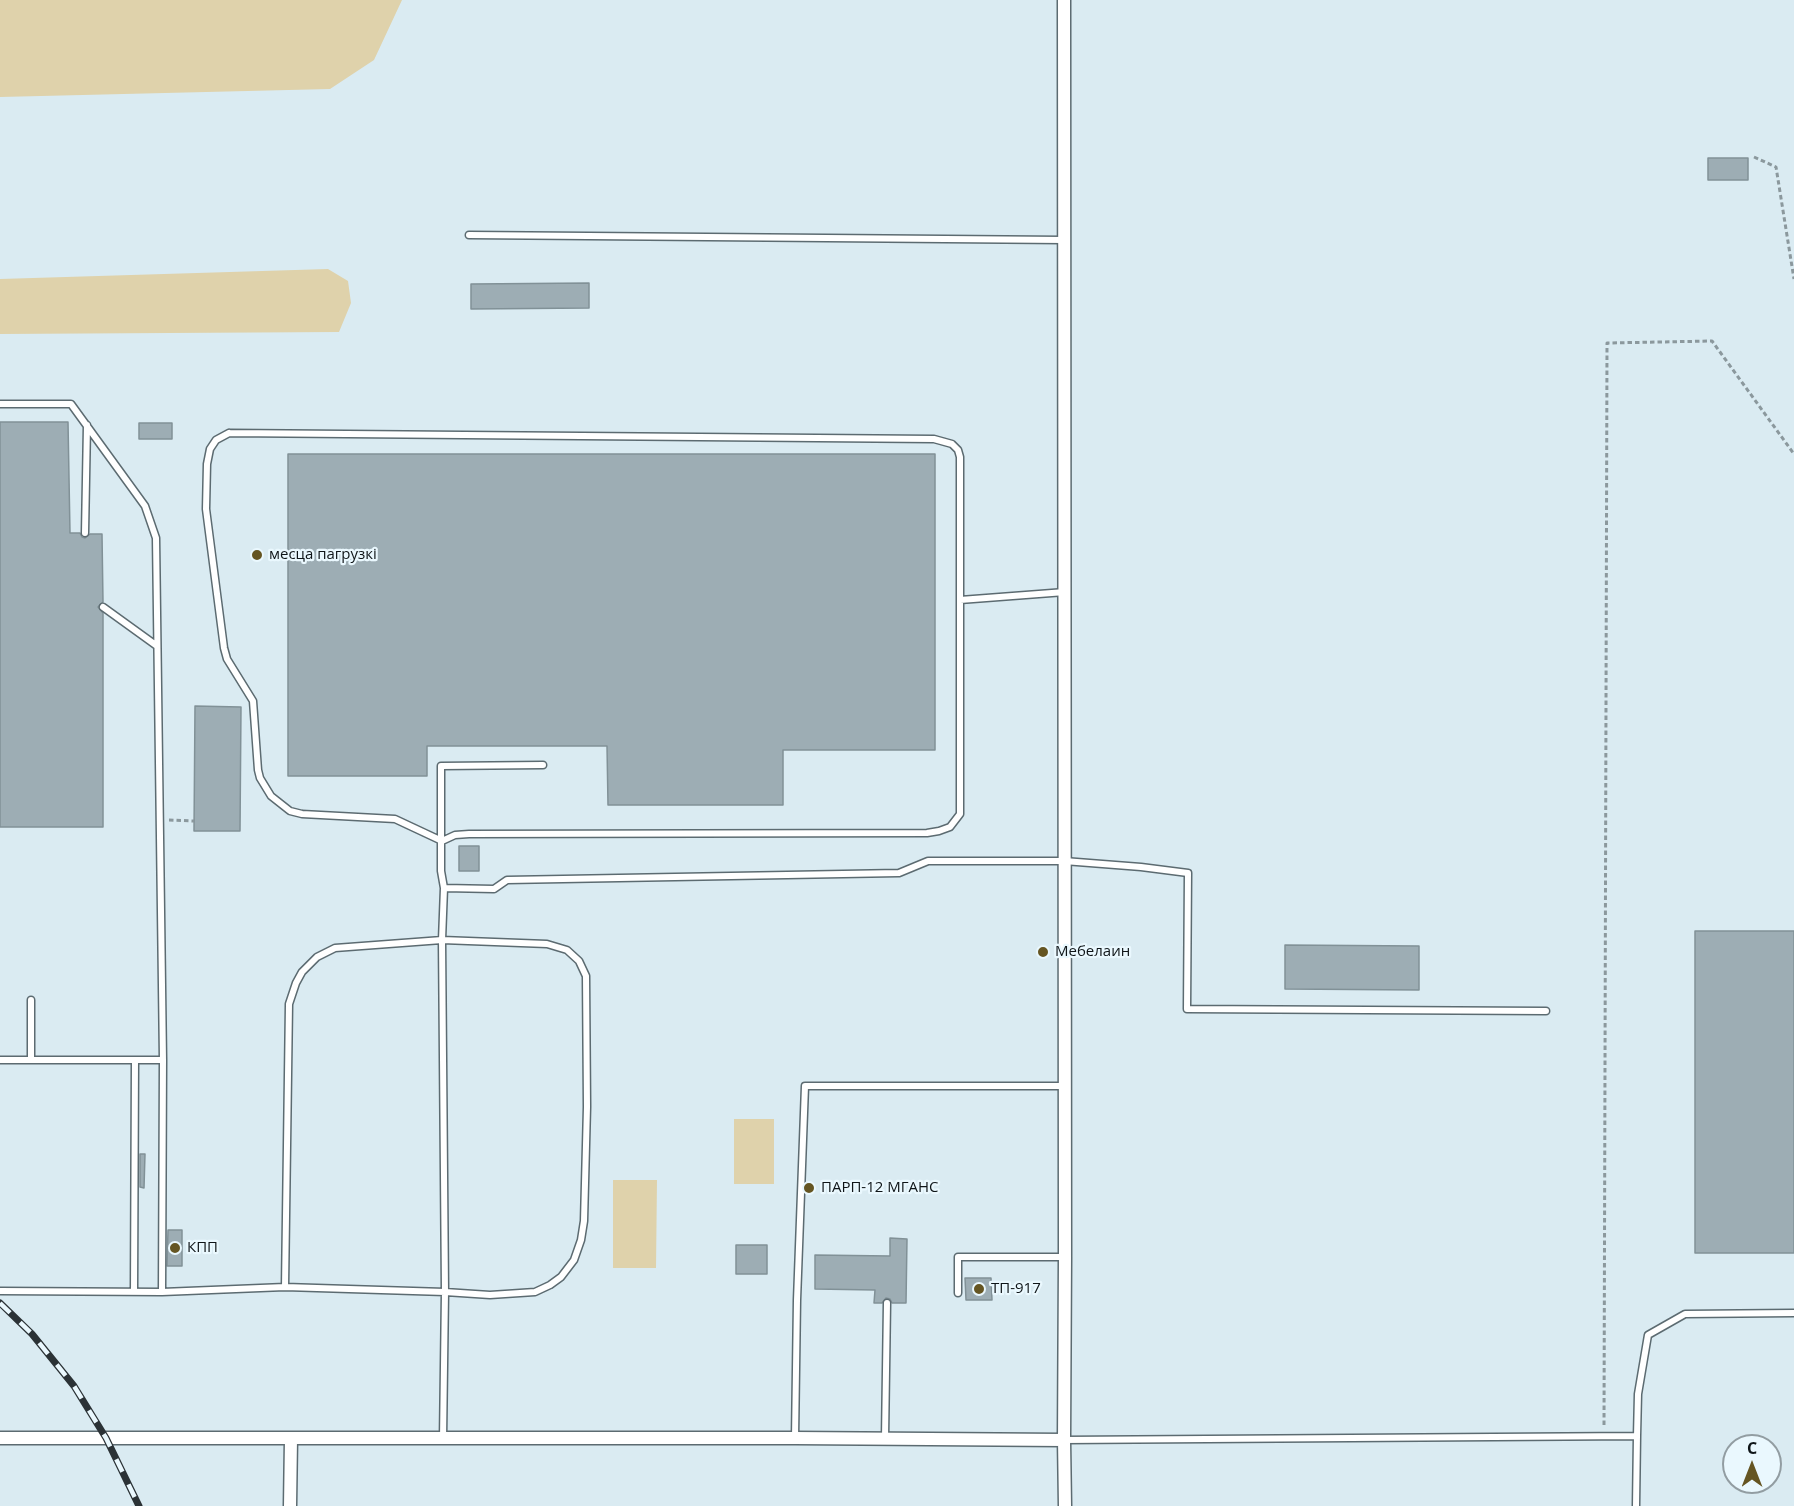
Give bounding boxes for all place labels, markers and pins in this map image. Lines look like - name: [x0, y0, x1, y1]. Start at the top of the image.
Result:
- place label: месца пагрузкі: [269, 546, 377, 564]
- marker: месца пагрузкі: [250, 548, 264, 562]
- place label: Мебелаин: [1055, 943, 1130, 961]
- marker: Мебелаин: [1036, 945, 1050, 959]
- place label: ПАРП-12 МГАНС: [821, 1179, 939, 1197]
- marker: ПАРП-12 МГАНС: [802, 1181, 816, 1195]
- place label: КПП: [187, 1239, 218, 1257]
- marker: КПП: [168, 1241, 182, 1255]
- place label: ТП-917: [991, 1280, 1041, 1298]
- marker: ТП-917: [972, 1282, 986, 1296]

